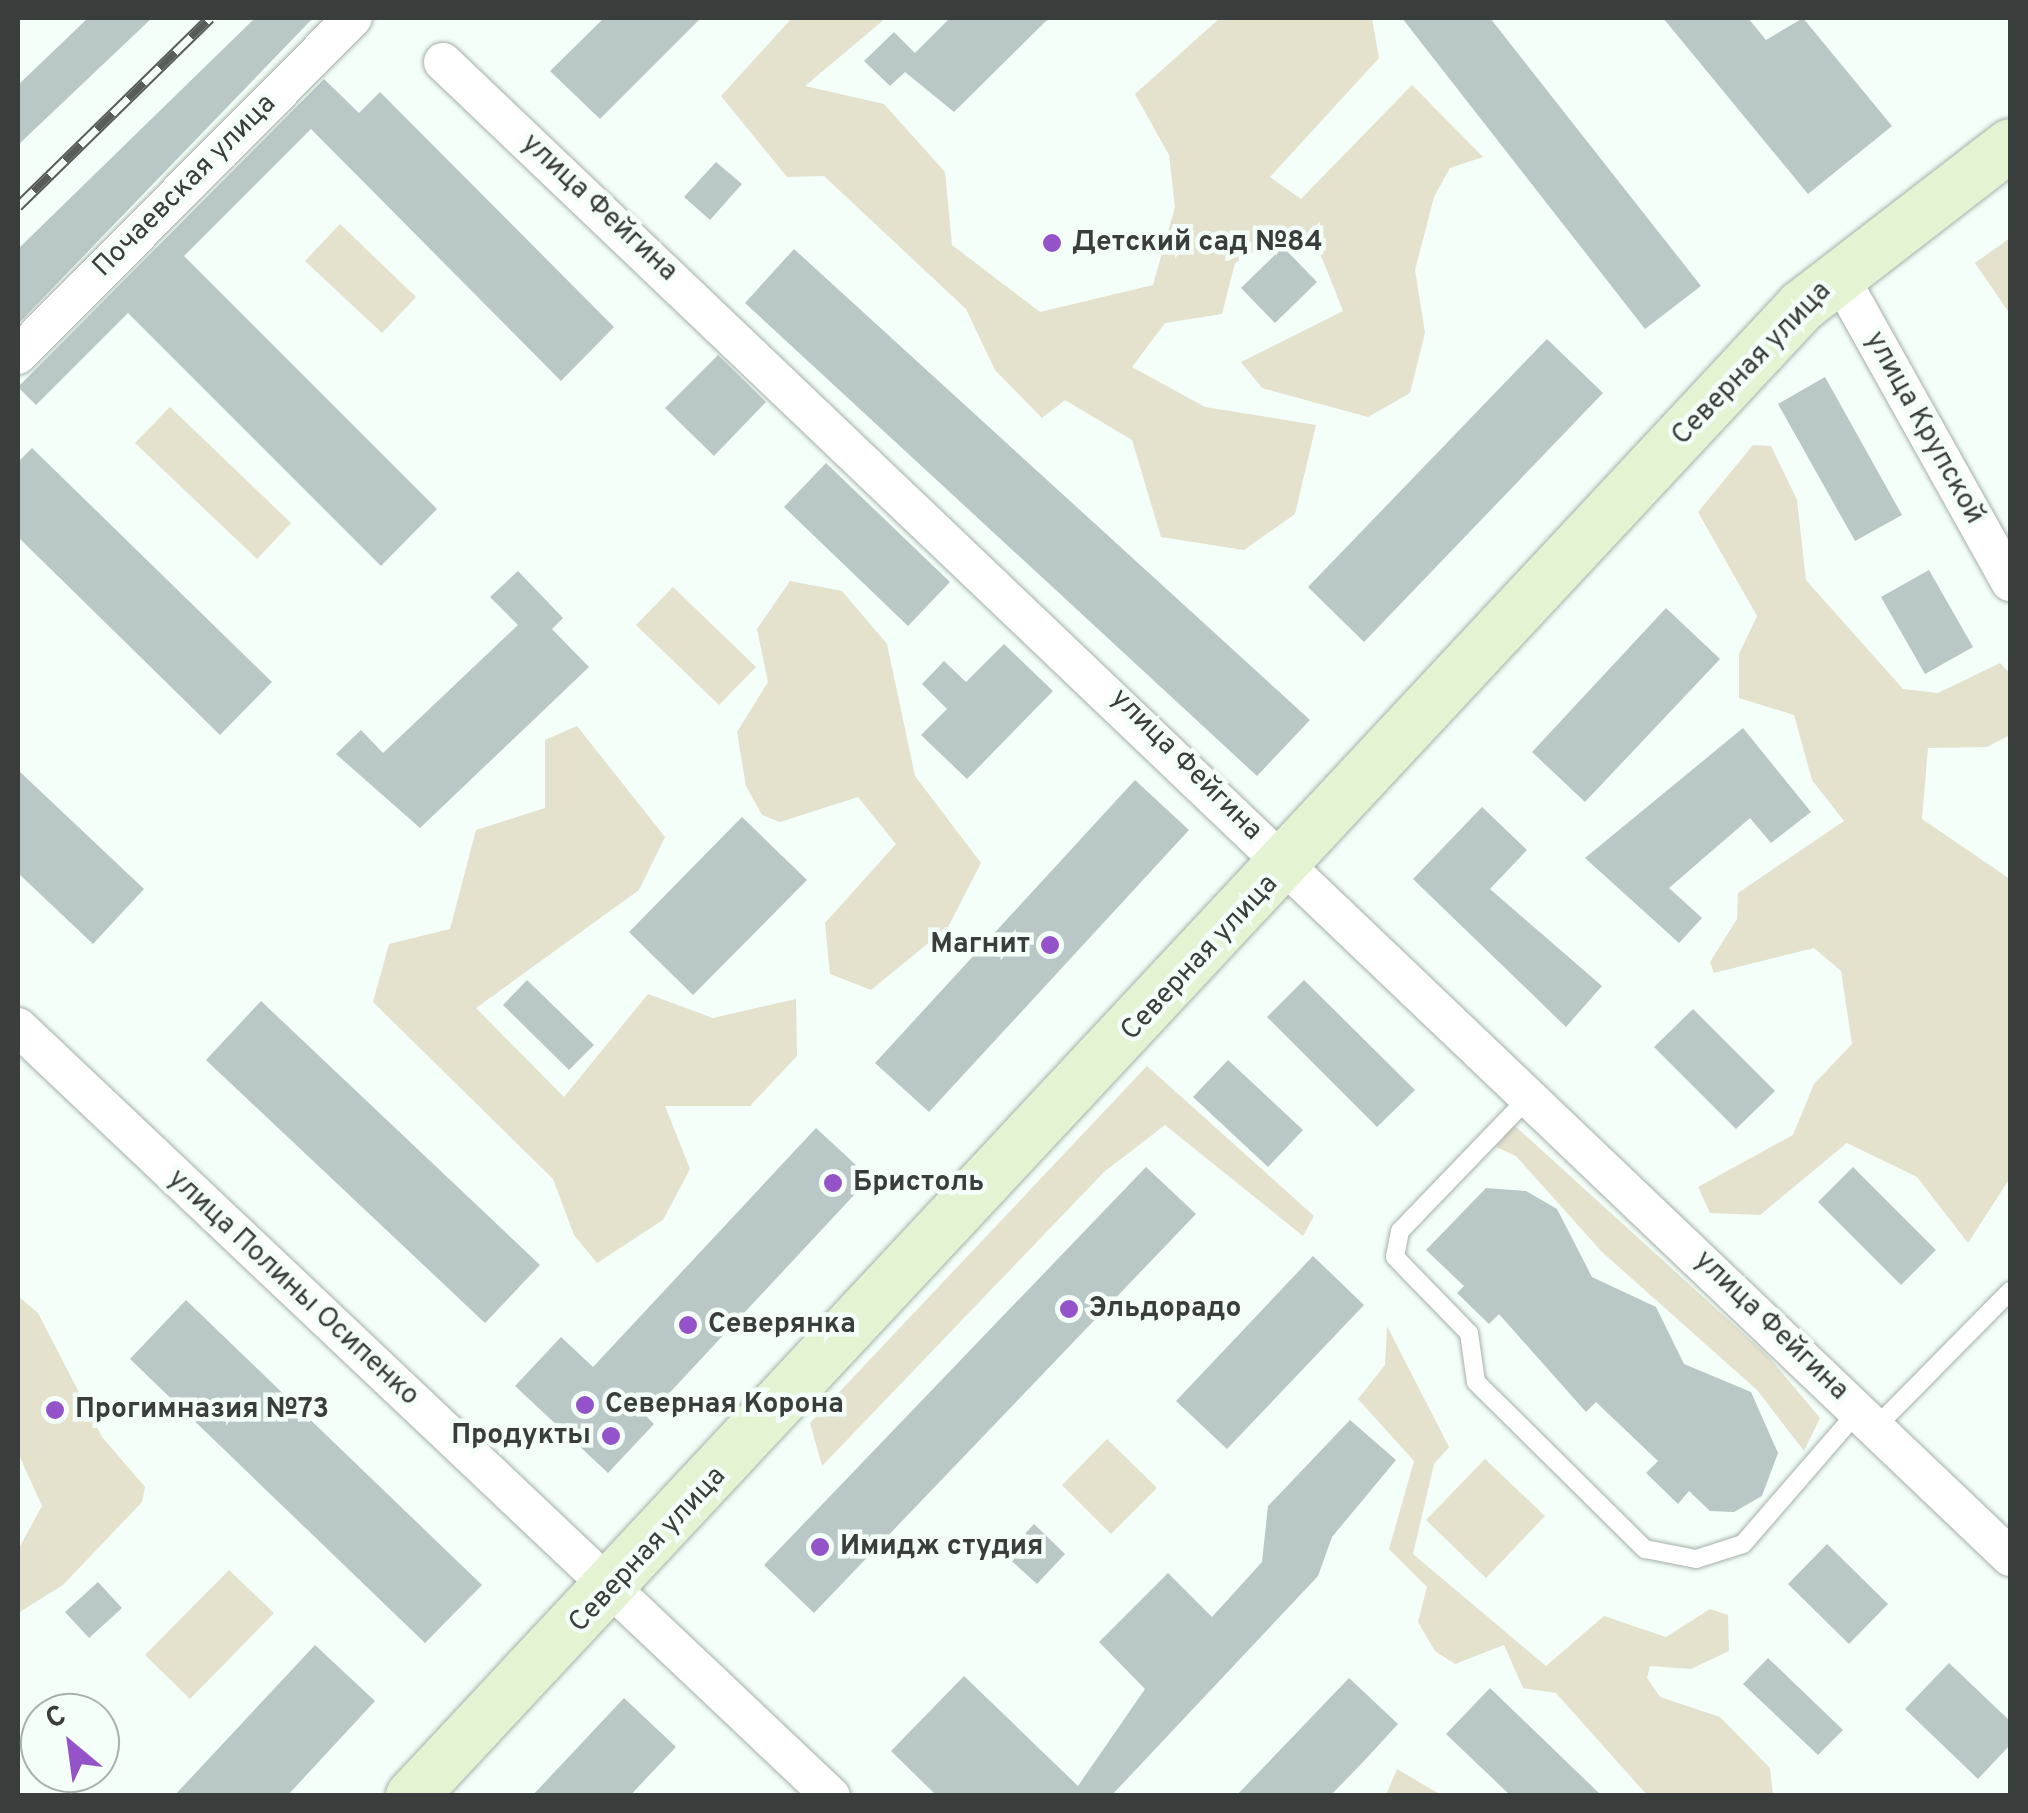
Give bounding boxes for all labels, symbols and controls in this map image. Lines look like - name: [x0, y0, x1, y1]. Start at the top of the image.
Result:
- street label: Почаевская улица: [87, 88, 283, 284]
- street label: улица Фейгина: [514, 127, 684, 289]
- place label: Детский сад №84: [1072, 226, 1323, 260]
- marker: Детский сад №84: [1041, 232, 1063, 254]
- street label: Северная улица: [1665, 275, 1839, 453]
- street label: улица Крупской: [1857, 326, 1991, 530]
- street label: улица Фейгина: [1103, 682, 1269, 848]
- street label: Северная улица: [1114, 868, 1286, 1048]
- place label: Магнит: [930, 928, 1030, 962]
- marker: Магнит: [1039, 934, 1061, 956]
- street label: улица Полины Осипенко: [160, 1163, 426, 1413]
- place label: Бристоль: [853, 1166, 984, 1200]
- marker: Бристоль: [822, 1172, 844, 1194]
- street label: улица Фейгина: [1687, 1244, 1855, 1408]
- place label: Эльдорадо: [1089, 1292, 1241, 1326]
- marker: Эльдорадо: [1058, 1298, 1080, 1320]
- place label: Северянка: [708, 1308, 856, 1342]
- marker: Северянка: [677, 1314, 699, 1336]
- place label: Северная Корона: [605, 1388, 844, 1422]
- place label: Прогимназия №73: [75, 1393, 329, 1427]
- marker: Северная Корона: [574, 1394, 596, 1416]
- marker: Прогимназия №73: [44, 1399, 66, 1421]
- place label: Продукты: [451, 1419, 591, 1453]
- marker: Продукты: [600, 1425, 622, 1447]
- street label: Северная улица: [562, 1460, 734, 1640]
- place label: Имидж студия: [840, 1530, 1043, 1564]
- marker: Имидж студия: [809, 1536, 831, 1558]
- north arrow: [20, 1693, 120, 1793]
- text: С: [40, 1698, 73, 1739]

